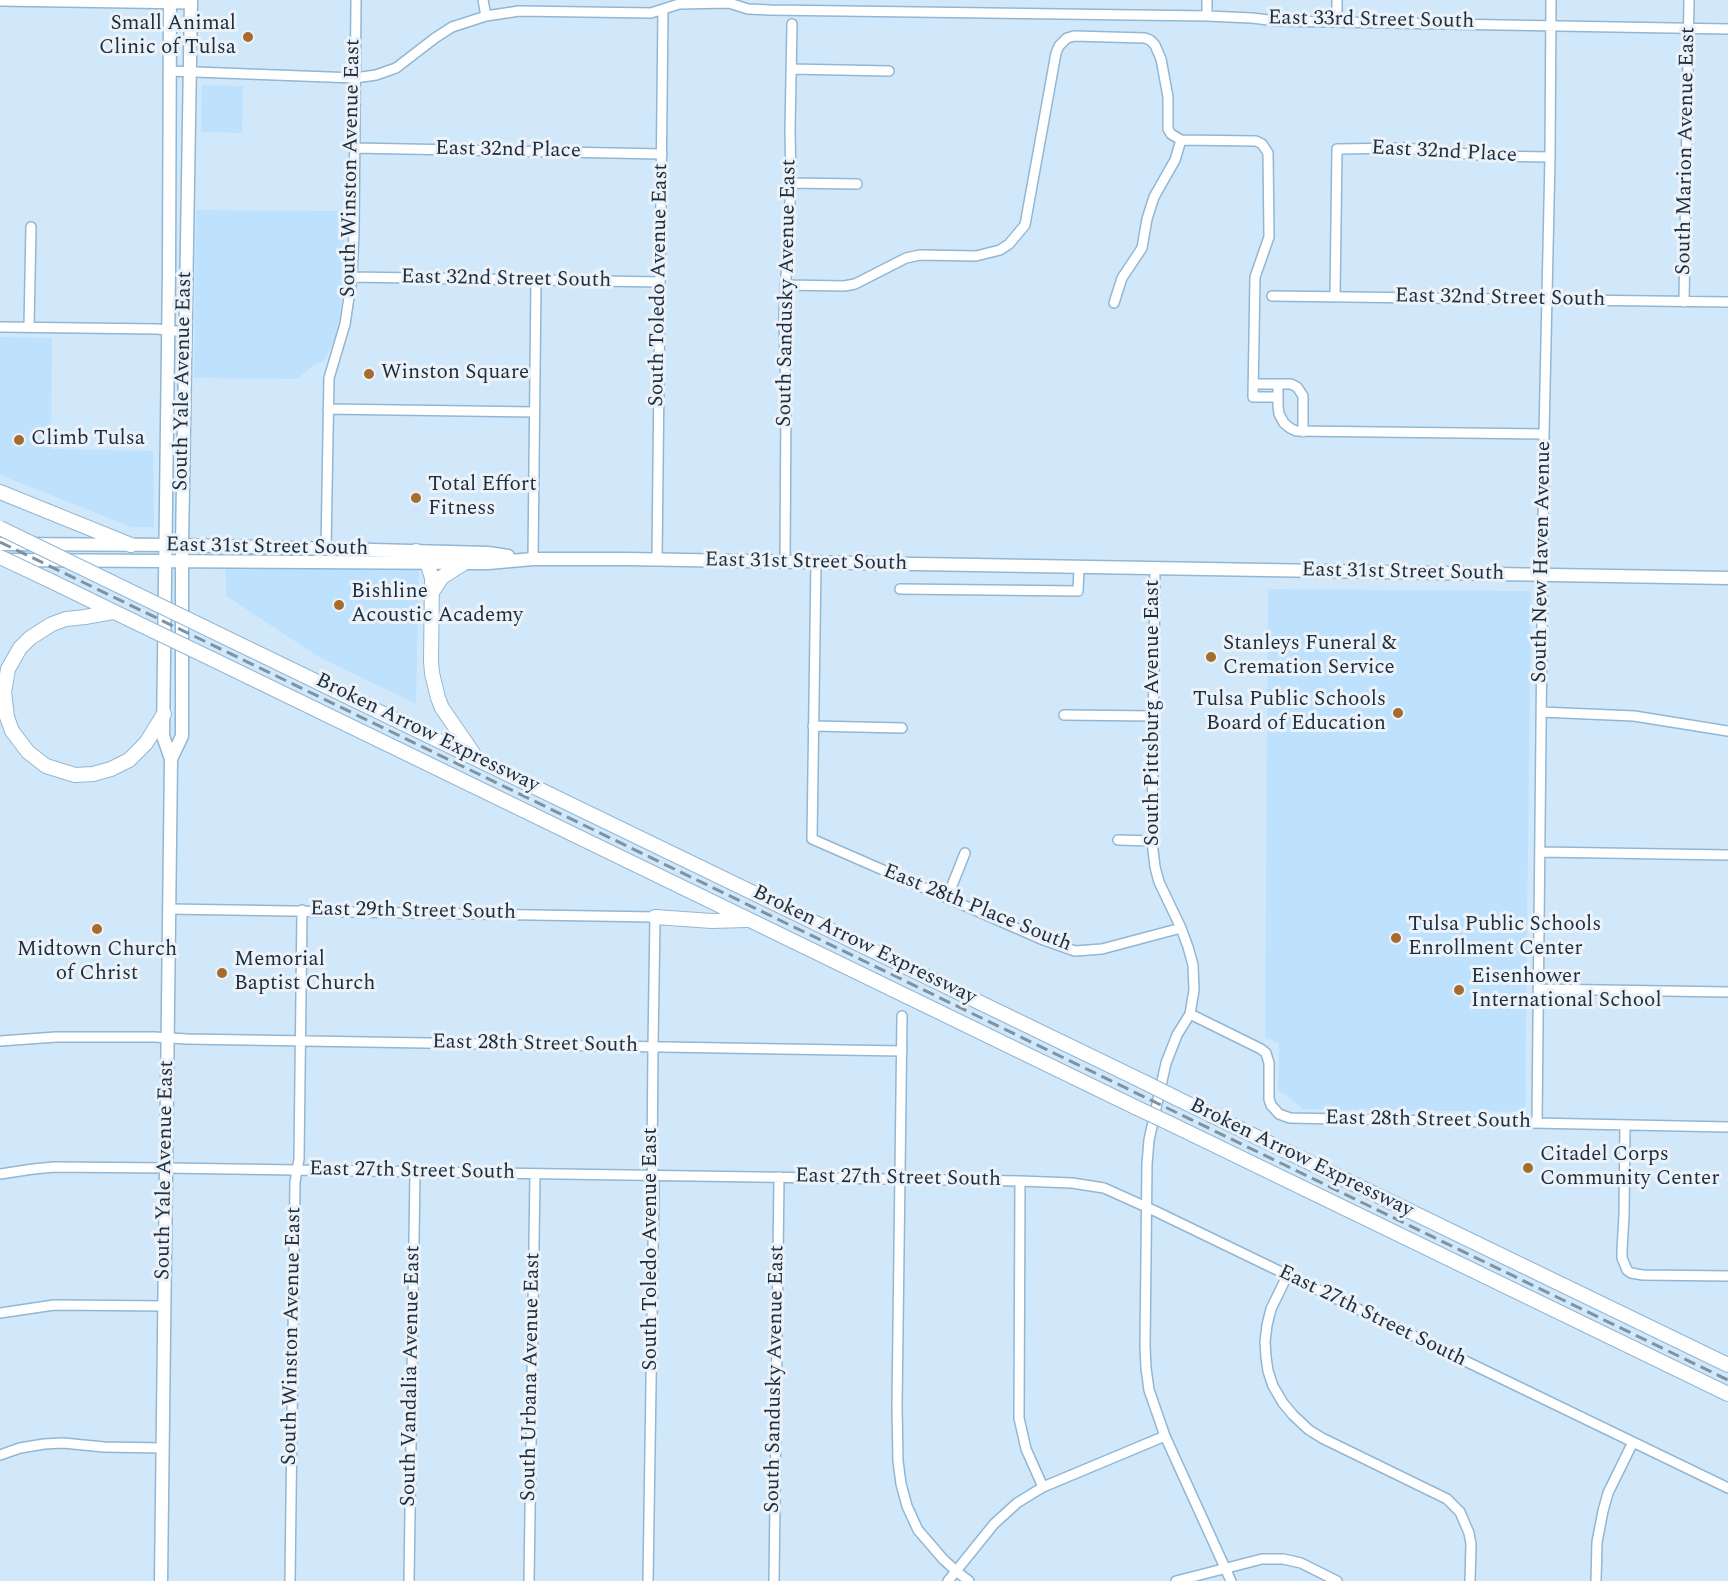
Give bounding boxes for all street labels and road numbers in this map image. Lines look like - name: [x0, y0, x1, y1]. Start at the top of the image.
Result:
- street label: East 33rd Street South: [1268, 7, 1474, 35]
- street label: South Marion Avenue East: [1672, 27, 1702, 275]
- street label: South Winston Avenue East: [337, 38, 367, 298]
- street label: East 32nd Place: [435, 137, 581, 165]
- street label: East 32nd Place: [1371, 137, 1517, 169]
- street label: South Sandusky Avenue East: [773, 159, 803, 427]
- street label: South Toledo Avenue East: [645, 163, 675, 407]
- street label: East 32nd Street South: [401, 266, 611, 294]
- street label: South Yale Avenue East: [169, 271, 199, 491]
- street label: East 32nd Street South: [1395, 285, 1605, 313]
- street label: South New Haven Avenue: [1528, 441, 1558, 683]
- street label: East 31st Street South: [165, 534, 369, 562]
- street label: East 31st Street South: [704, 549, 908, 577]
- street label: East 31st Street South: [1301, 559, 1505, 587]
- street label: South Pittsburg Avenue East: [1141, 580, 1167, 846]
- street label: Broken Arrow Expressway: [311, 669, 543, 799]
- street label: East 28th Place South: [879, 860, 1075, 958]
- street label: Broken Arrow Expressway: [748, 881, 980, 1011]
- street label: East 29th Street South: [310, 898, 516, 926]
- street label: East 28th Street South: [432, 1031, 638, 1059]
- street label: South Yale Avenue East: [151, 1060, 181, 1280]
- street label: Broken Arrow Expressway: [1185, 1094, 1417, 1224]
- street label: East 28th Street South: [1325, 1107, 1531, 1135]
- street label: South Toledo Avenue East: [639, 1127, 665, 1371]
- street label: East 27th Street South: [309, 1158, 515, 1186]
- street label: East 27th Street South: [795, 1165, 1001, 1193]
- street label: South Winston Avenue East: [278, 1206, 308, 1466]
- street label: South Vandalia Avenue East: [397, 1245, 427, 1507]
- street label: South Sandusky Avenue East: [761, 1245, 791, 1513]
- street label: South Urbana Avenue East: [517, 1252, 547, 1502]
- street label: East 27th Street South: [1274, 1260, 1470, 1374]

